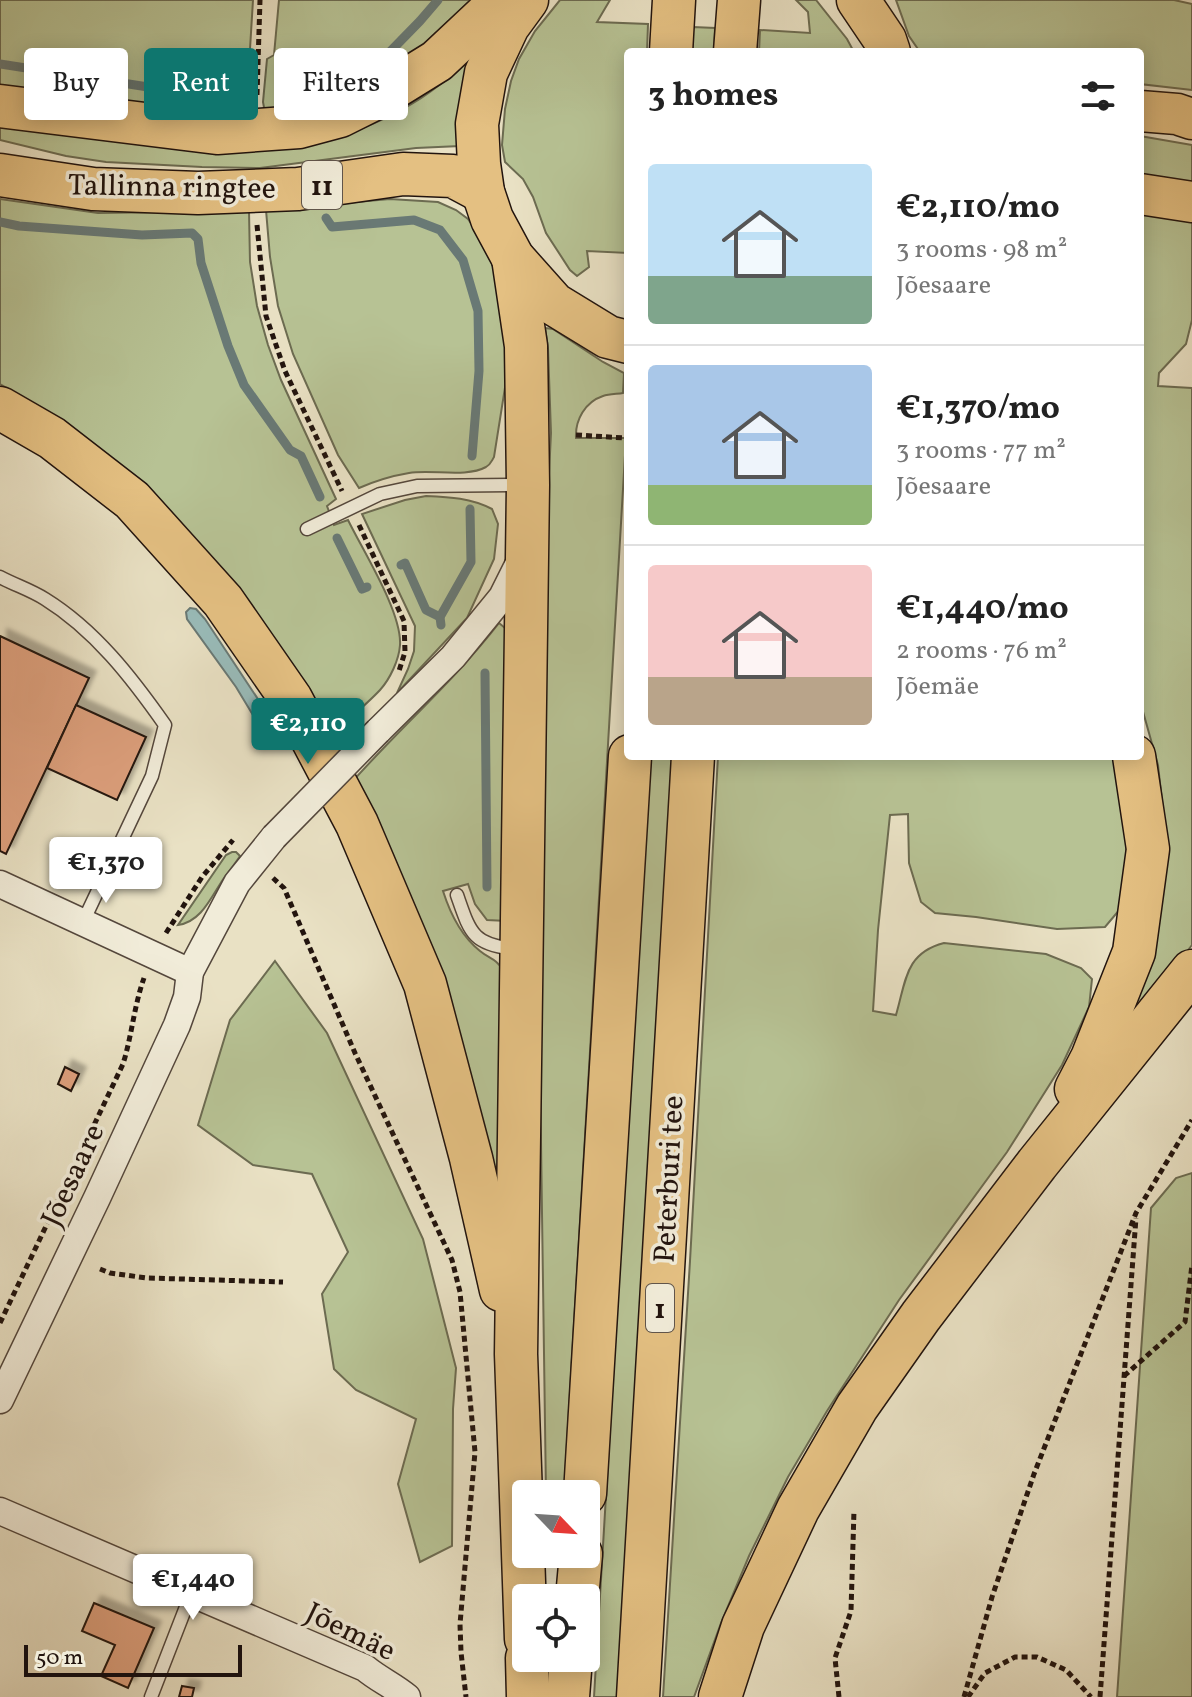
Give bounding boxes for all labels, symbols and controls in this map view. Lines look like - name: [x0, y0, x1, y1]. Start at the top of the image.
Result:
- chip: Buy: [24, 48, 128, 120]
- chip: Rent: [144, 48, 258, 120]
- chip: Filters: [274, 48, 408, 120]
- text: 3 homes: [648, 73, 778, 120]
- icon: filters: [1076, 74, 1120, 118]
- road number: 11: [302, 161, 342, 209]
- street label: Tallinna ringtee: [68, 165, 276, 211]
- text: €2,110/mo: [896, 185, 1060, 232]
- icon: home: [712, 196, 808, 292]
- text: 3 rooms · 98 m²: [896, 232, 1067, 268]
- text: Jõesaare: [896, 268, 991, 304]
- text: €1,370/mo: [896, 386, 1060, 433]
- icon: home: [712, 397, 808, 493]
- text: 3 rooms · 77 m²: [896, 433, 1066, 469]
- text: Jõesaare: [896, 469, 991, 505]
- text: €1,440/mo: [896, 586, 1069, 633]
- icon: home: [712, 597, 808, 693]
- text: 2 rooms · 76 m²: [896, 633, 1067, 669]
- text: Jõemäe: [896, 669, 979, 705]
- pin: €2,110: [243, 698, 373, 766]
- text: €2,110: [269, 706, 347, 742]
- pin: €1,370: [41, 837, 171, 905]
- text: €1,370: [67, 845, 145, 881]
- street label: Peterburi tee: [645, 1094, 695, 1264]
- street label: Jõesaare: [32, 1117, 116, 1234]
- road number: 1: [646, 1284, 674, 1332]
- north arrow: [512, 1480, 600, 1568]
- map controls: [512, 1480, 600, 1672]
- pin: €1,440: [128, 1554, 258, 1622]
- text: €1,440: [151, 1562, 235, 1598]
- button: locate: [512, 1584, 600, 1672]
- street label: Jõemäe: [298, 1593, 402, 1673]
- scale bar: [24, 1641, 242, 1677]
- text: 50 m: [36, 1643, 83, 1674]

